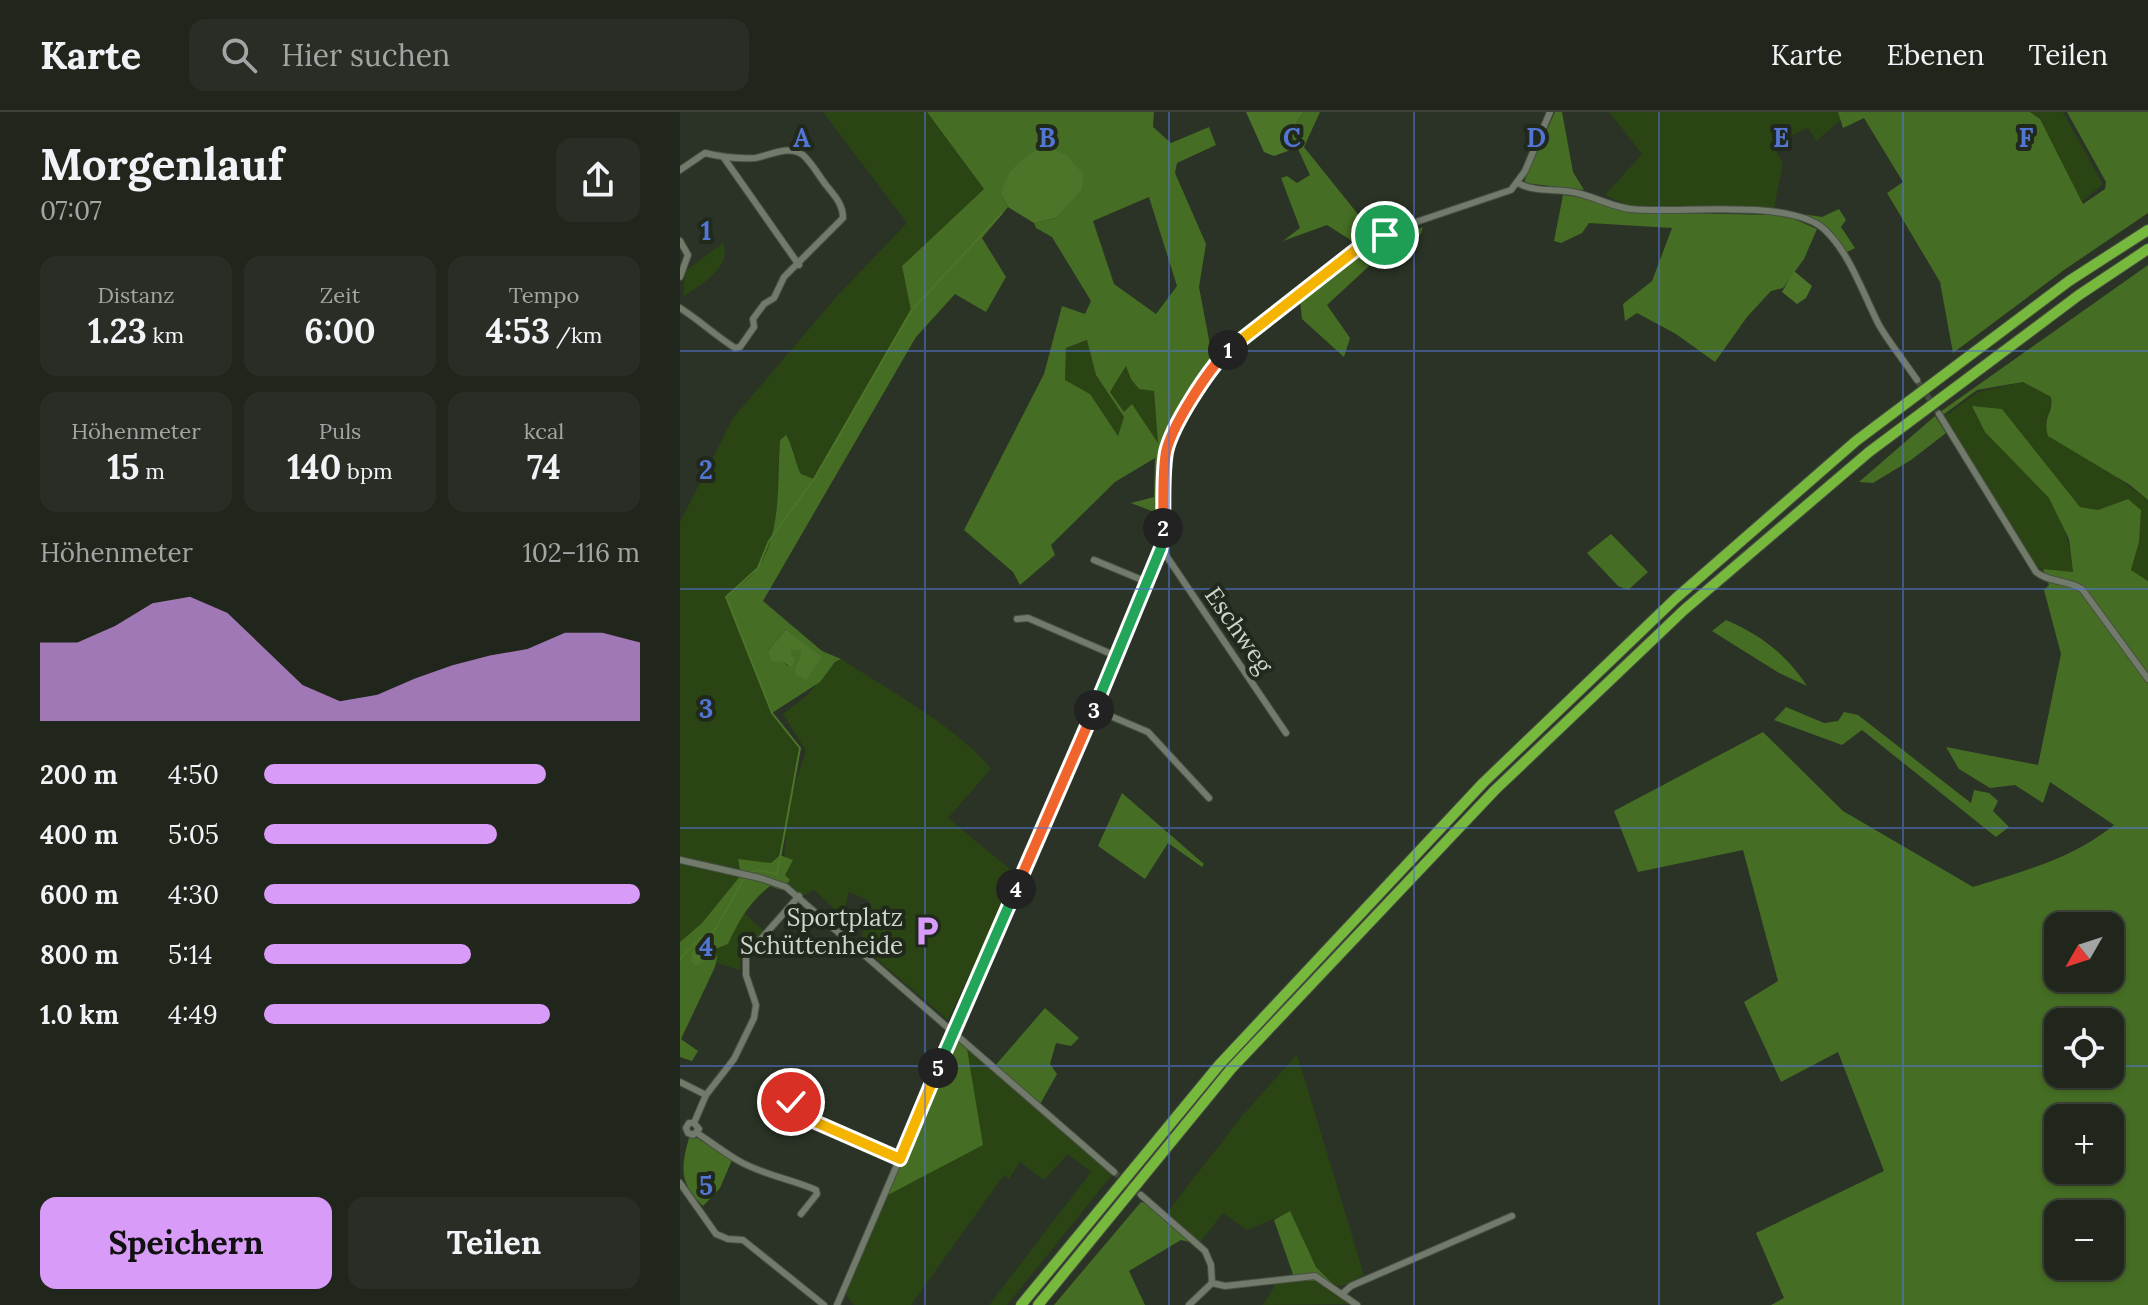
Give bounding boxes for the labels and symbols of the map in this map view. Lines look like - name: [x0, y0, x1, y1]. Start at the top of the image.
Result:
- text: A: [793, 121, 811, 154]
- text: B: [1038, 121, 1056, 154]
- text: C: [1283, 121, 1301, 154]
- text: D: [1526, 121, 1546, 154]
- text: E: [1773, 121, 1789, 154]
- text: F: [2019, 121, 2034, 154]
- pin: [1351, 201, 1419, 269]
- text: 1: [701, 214, 711, 247]
- pin: 1: [1208, 330, 1248, 370]
- text: 2: [699, 453, 713, 486]
- pin: 2: [1143, 508, 1183, 548]
- street label: Eschweg: [1198, 581, 1280, 680]
- pin: 3: [1074, 690, 1114, 730]
- text: 3: [699, 692, 713, 725]
- pin: 4: [996, 869, 1036, 909]
- place label: Sportplatz Schüttenheide: [740, 902, 903, 961]
- north arrow: [2044, 912, 2124, 992]
- parking icon: Sportplatz Schüttenheide: [910, 914, 944, 948]
- text: 4: [699, 930, 713, 963]
- pin: 5: [918, 1048, 958, 1088]
- pin: [757, 1068, 825, 1136]
- text: 5: [699, 1169, 713, 1202]

